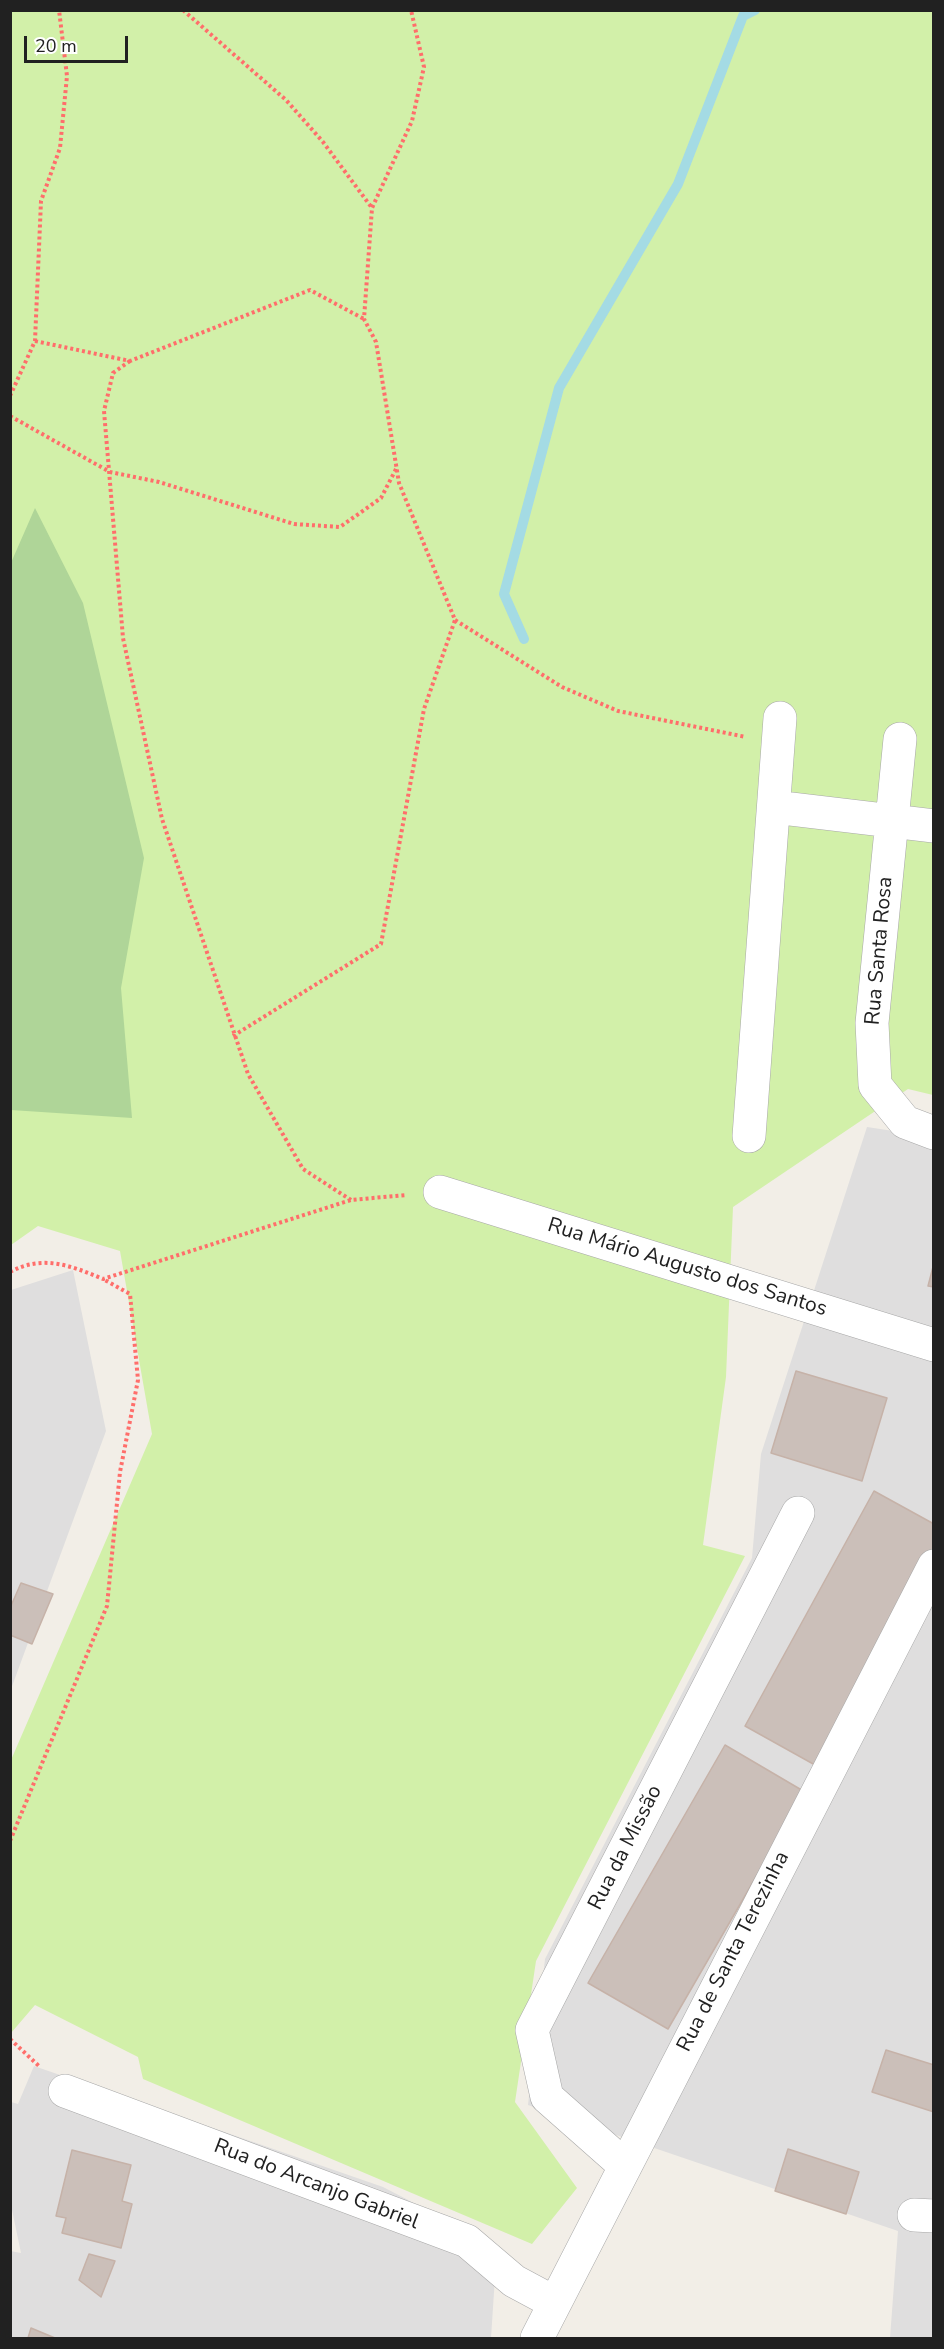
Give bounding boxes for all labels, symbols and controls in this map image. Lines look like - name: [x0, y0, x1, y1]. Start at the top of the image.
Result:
- scale bar: [27, 24, 130, 62]
- text: 20 m: [35, 34, 77, 58]
- street label: Rua Santa Rosa: [861, 876, 899, 1026]
- street label: Rua Mário Augusto dos Santos: [544, 1213, 830, 1323]
- street label: Rua da Missão: [584, 1781, 668, 1915]
- street label: Rua de Santa Terezinha: [673, 1848, 795, 2056]
- street label: Rua do Arcanjo Gabriel: [210, 2134, 422, 2236]

